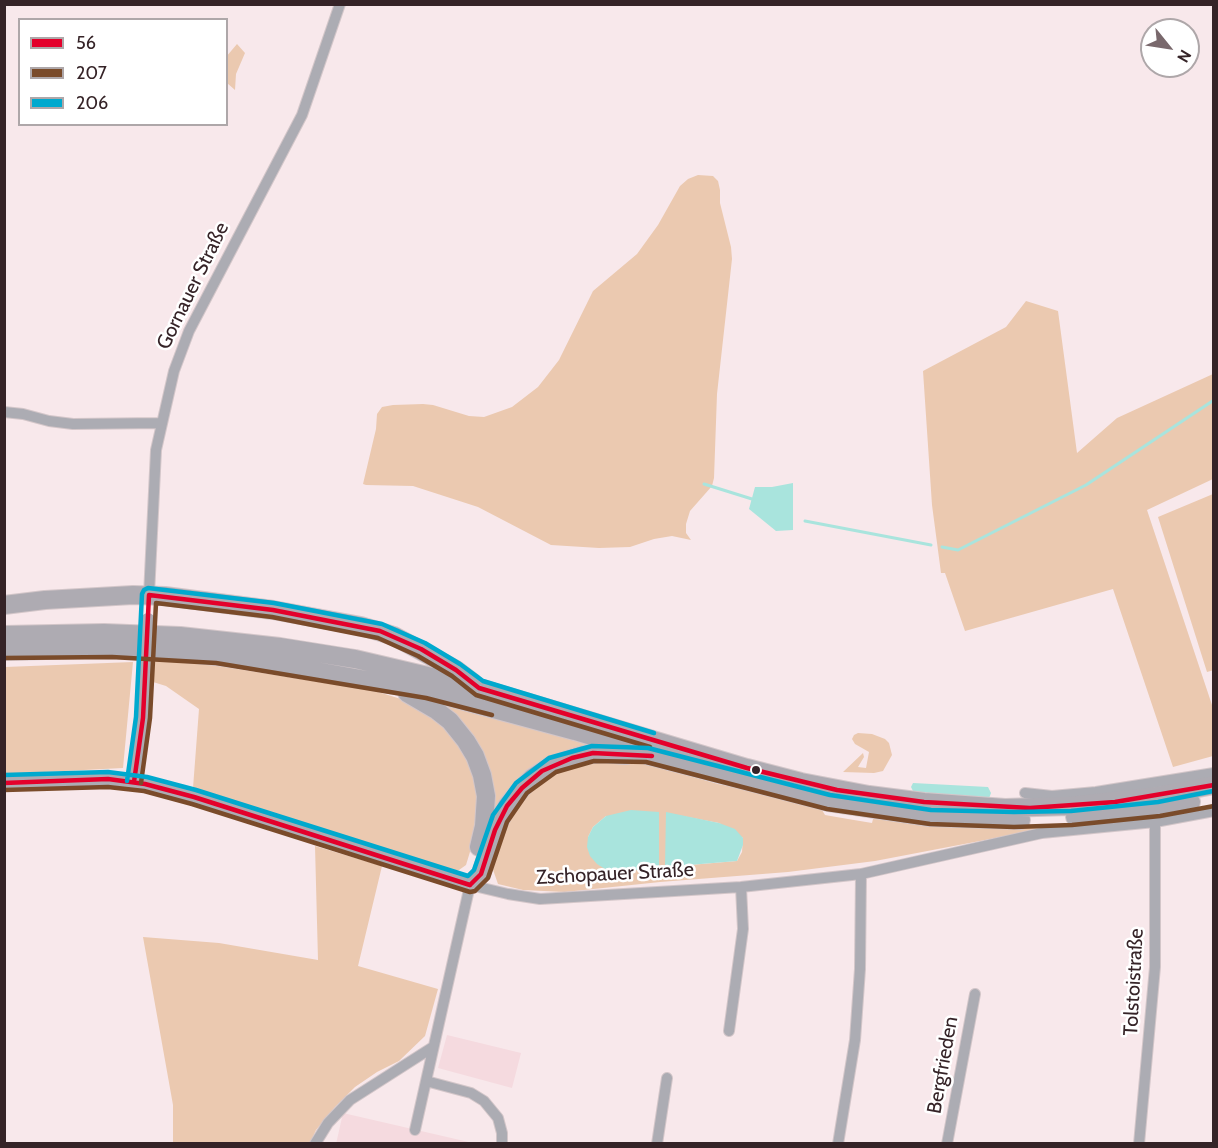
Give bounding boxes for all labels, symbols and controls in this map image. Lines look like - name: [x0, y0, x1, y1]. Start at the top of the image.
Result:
- legend: [18, 18, 228, 126]
- north arrow: [1140, 18, 1200, 78]
- text: 56: [76, 32, 96, 54]
- text: N: [1173, 47, 1195, 66]
- text: 207: [76, 62, 107, 84]
- text: 206: [76, 92, 108, 114]
- street label: Gornauer Straße: [152, 218, 234, 354]
- unlabelled marker: [750, 764, 762, 776]
- street label: Zschopauer Straße: [536, 858, 694, 890]
- street label: Tolstoistraße: [1119, 928, 1149, 1036]
- street label: Bergfrieden: [923, 1015, 963, 1115]

